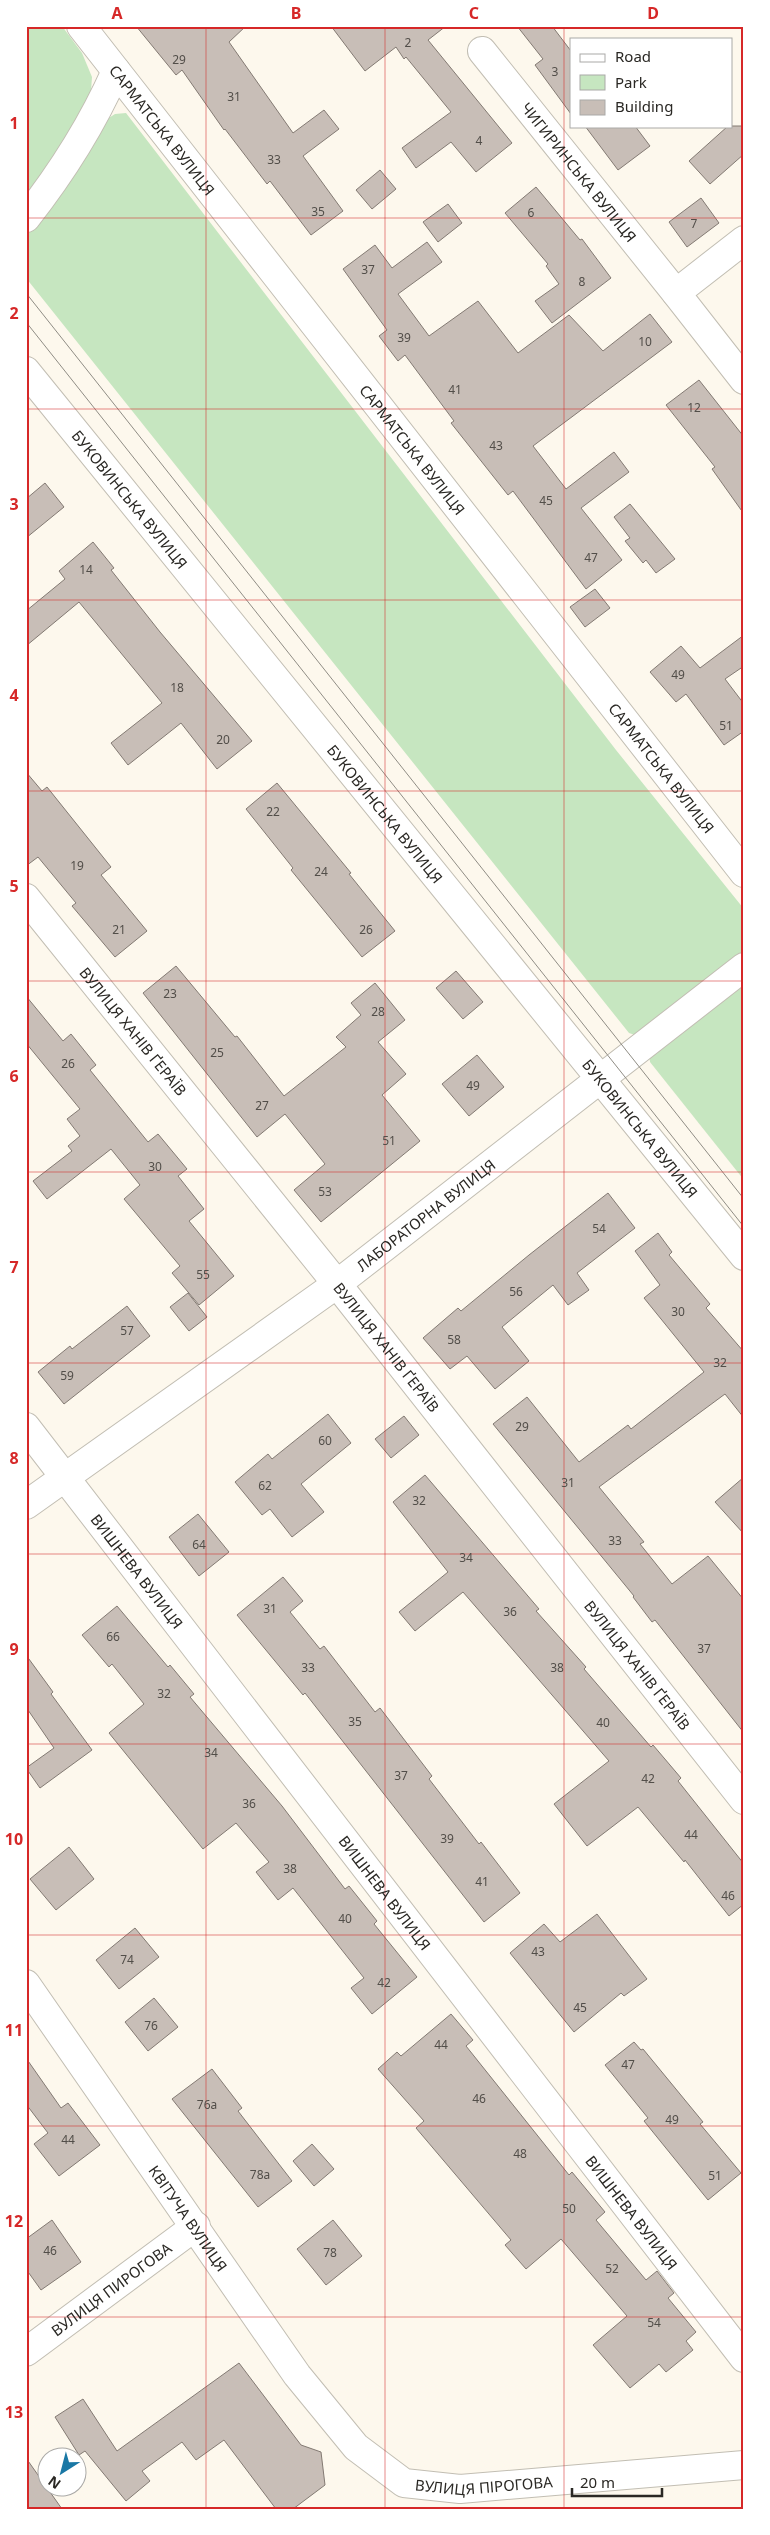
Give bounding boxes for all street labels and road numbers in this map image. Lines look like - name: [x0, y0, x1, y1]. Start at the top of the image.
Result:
- street label: САРМАТСЬКА ВУЛИЦЯ: [105, 61, 220, 199]
- street label: ЧИГИРИНСЬКА ВУЛИЦЯ: [517, 98, 641, 246]
- street label: САРМАТСЬКА ВУЛИЦЯ: [355, 380, 470, 519]
- street label: БУКОВИНСЬКА ВУЛИЦЯ: [68, 426, 192, 573]
- street label: САРМАТСЬКА ВУЛИЦЯ: [604, 699, 719, 837]
- street label: БУКОВИНСЬКА ВУЛИЦЯ: [323, 740, 447, 887]
- street label: ВУЛИЦЯ ХАНІВ ҐЕРАЇВ: [75, 963, 191, 1100]
- street label: БУКОВИНСЬКА ВУЛИЦЯ: [578, 1055, 703, 1202]
- street label: ЛАБОРАТОРНА ВУЛИЦЯ: [352, 1154, 499, 1275]
- street label: ВУЛИЦЯ ХАНІВ ҐЕРАЇВ: [329, 1278, 444, 1416]
- street label: ВИШНЕВА ВУЛИЦЯ: [87, 1510, 188, 1632]
- street label: ВУЛИЦЯ ХАНІВ ҐЕРАЇВ: [580, 1596, 695, 1734]
- street label: ВИШНЕВА ВУЛИЦЯ: [335, 1831, 436, 1954]
- street label: ВИШНЕВА ВУЛИЦЯ: [581, 2151, 682, 2274]
- street label: КВІТУЧА ВУЛИЦЯ: [145, 2161, 232, 2275]
- street label: ВУЛИЦЯ ПИРОГОВА: [47, 2237, 176, 2340]
- street label: ВУЛИЦЯ ПІРОГОВА: [414, 2471, 554, 2500]

